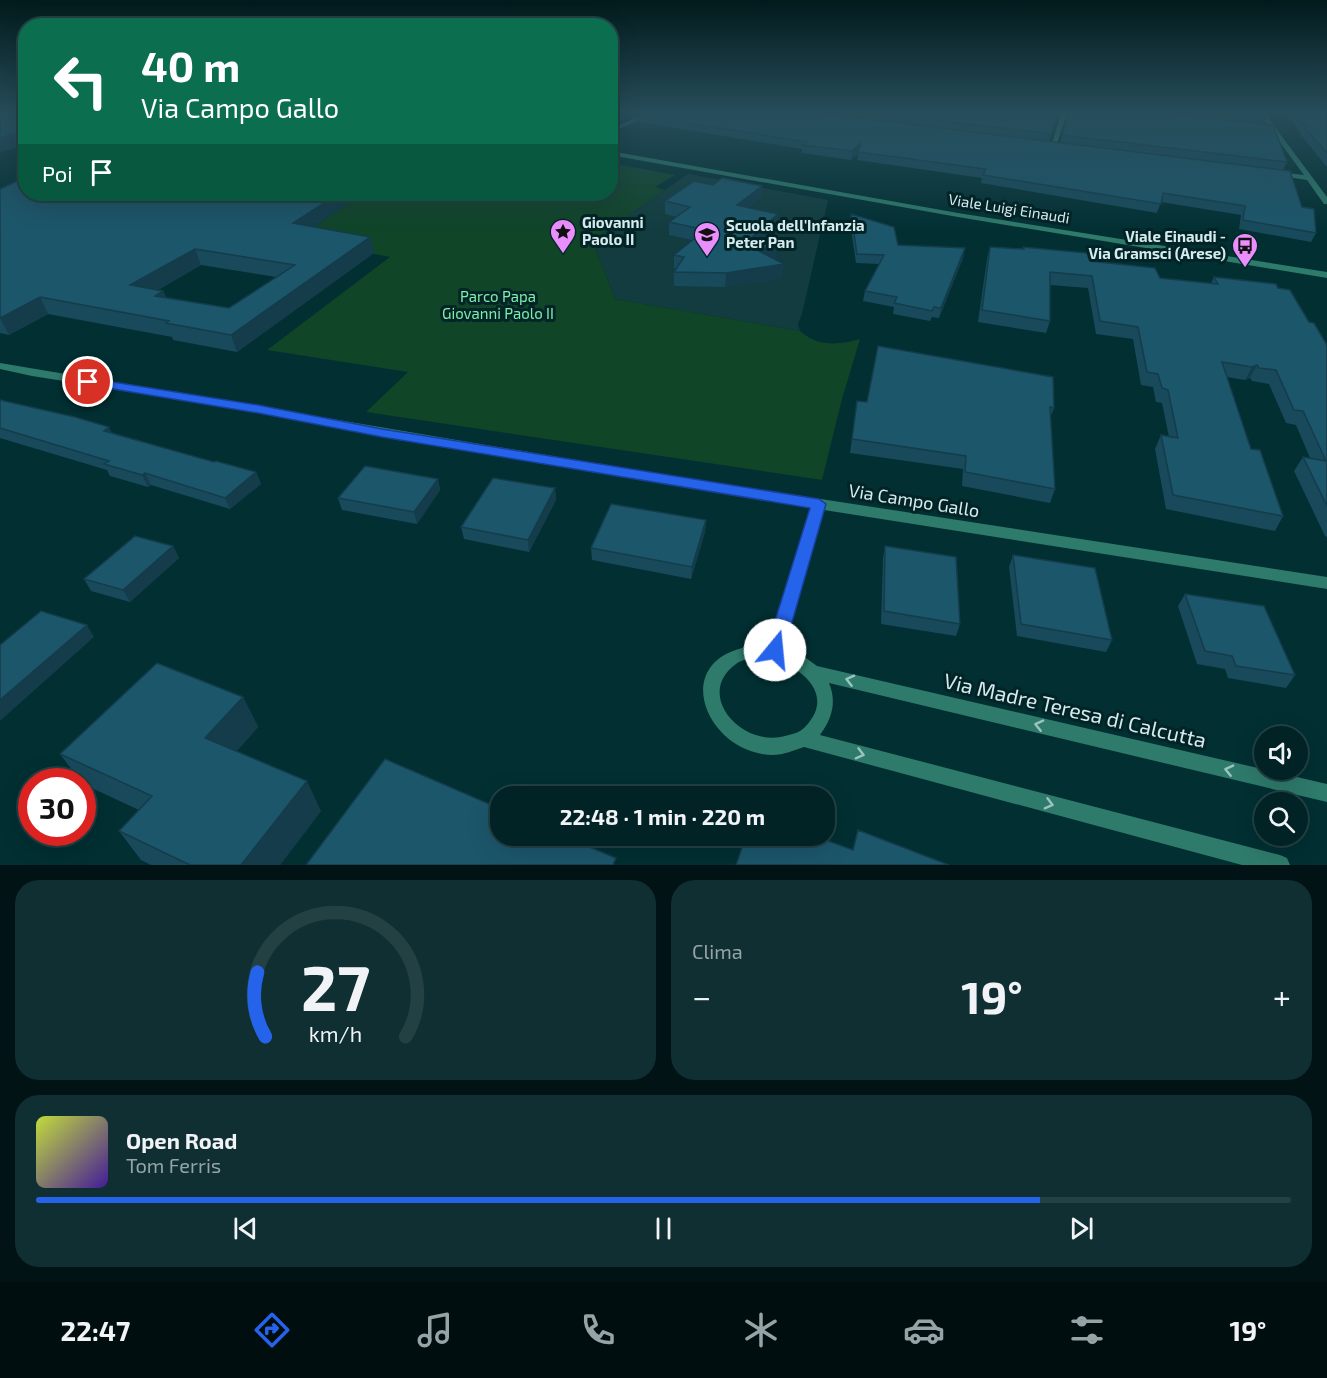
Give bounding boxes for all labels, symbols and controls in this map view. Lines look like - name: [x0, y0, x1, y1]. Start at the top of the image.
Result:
- text: 40 m: [141, 40, 240, 90]
- icon: left: [42, 42, 120, 120]
- text: Via Campo Gallo: [141, 91, 339, 123]
- icon: arrive: [85, 156, 118, 189]
- text: Poi: [42, 160, 73, 186]
- street label: Viale Luigi Einaudi: [947, 190, 1071, 226]
- place label: Giovanni Paolo II: [582, 213, 644, 248]
- place label: Scuola dell'Infanzia Peter Pan: [726, 216, 865, 251]
- place icon: Giovanni Paolo II: [548, 217, 578, 255]
- school or university icon: Scuola dell'Infanzia Peter Pan: [692, 220, 722, 258]
- place label: Viale Einaudi - Via Gramsci (Arese): [1089, 227, 1226, 262]
- bus stop icon: Viale Einaudi - Via Gramsci (Arese): [1230, 231, 1260, 269]
- park label: Parco Papa Giovanni Paolo II: [442, 287, 554, 322]
- pin: [62, 356, 113, 407]
- icon: arrive: [71, 365, 104, 398]
- street label: Via Campo Gallo: [847, 479, 981, 521]
- position arrow: [743, 618, 807, 682]
- street label: Via Madre Teresa di Calcutta: [942, 667, 1209, 752]
- one-way arrow: [845, 675, 855, 688]
- one-way arrow: [1035, 720, 1045, 733]
- map controls: [1254, 726, 1308, 846]
- button: sound: [1254, 726, 1308, 780]
- one-way arrow: [855, 746, 865, 759]
- one-way arrow: [1224, 764, 1234, 777]
- speed limit sign: 30: [18, 768, 96, 846]
- button: search: [1254, 792, 1308, 846]
- one-way arrow: [1043, 797, 1054, 809]
- text: 22:48 · 1 min · 220 m: [560, 803, 765, 829]
- text: Clima: [692, 939, 743, 963]
- text: 27: [301, 949, 370, 1024]
- text: 19°: [961, 969, 1023, 1023]
- text: −: [692, 976, 711, 1016]
- text: +: [1273, 976, 1291, 1016]
- text: km/h: [309, 1021, 362, 1046]
- text: Open Road: [126, 1127, 238, 1153]
- text: Tom Ferris: [126, 1153, 221, 1177]
- icon: previous: [229, 1212, 262, 1245]
- icon: pause: [647, 1212, 680, 1245]
- icon: next: [1065, 1212, 1098, 1245]
- icon: directions: [251, 1309, 293, 1351]
- icon: music: [414, 1309, 456, 1351]
- icon: phone: [577, 1309, 619, 1351]
- icon: climate: [740, 1309, 782, 1351]
- icon: car: [903, 1309, 945, 1351]
- icon: filters: [1066, 1309, 1108, 1351]
- text: 22:47: [61, 1314, 130, 1346]
- text: 19°: [1230, 1314, 1266, 1346]

